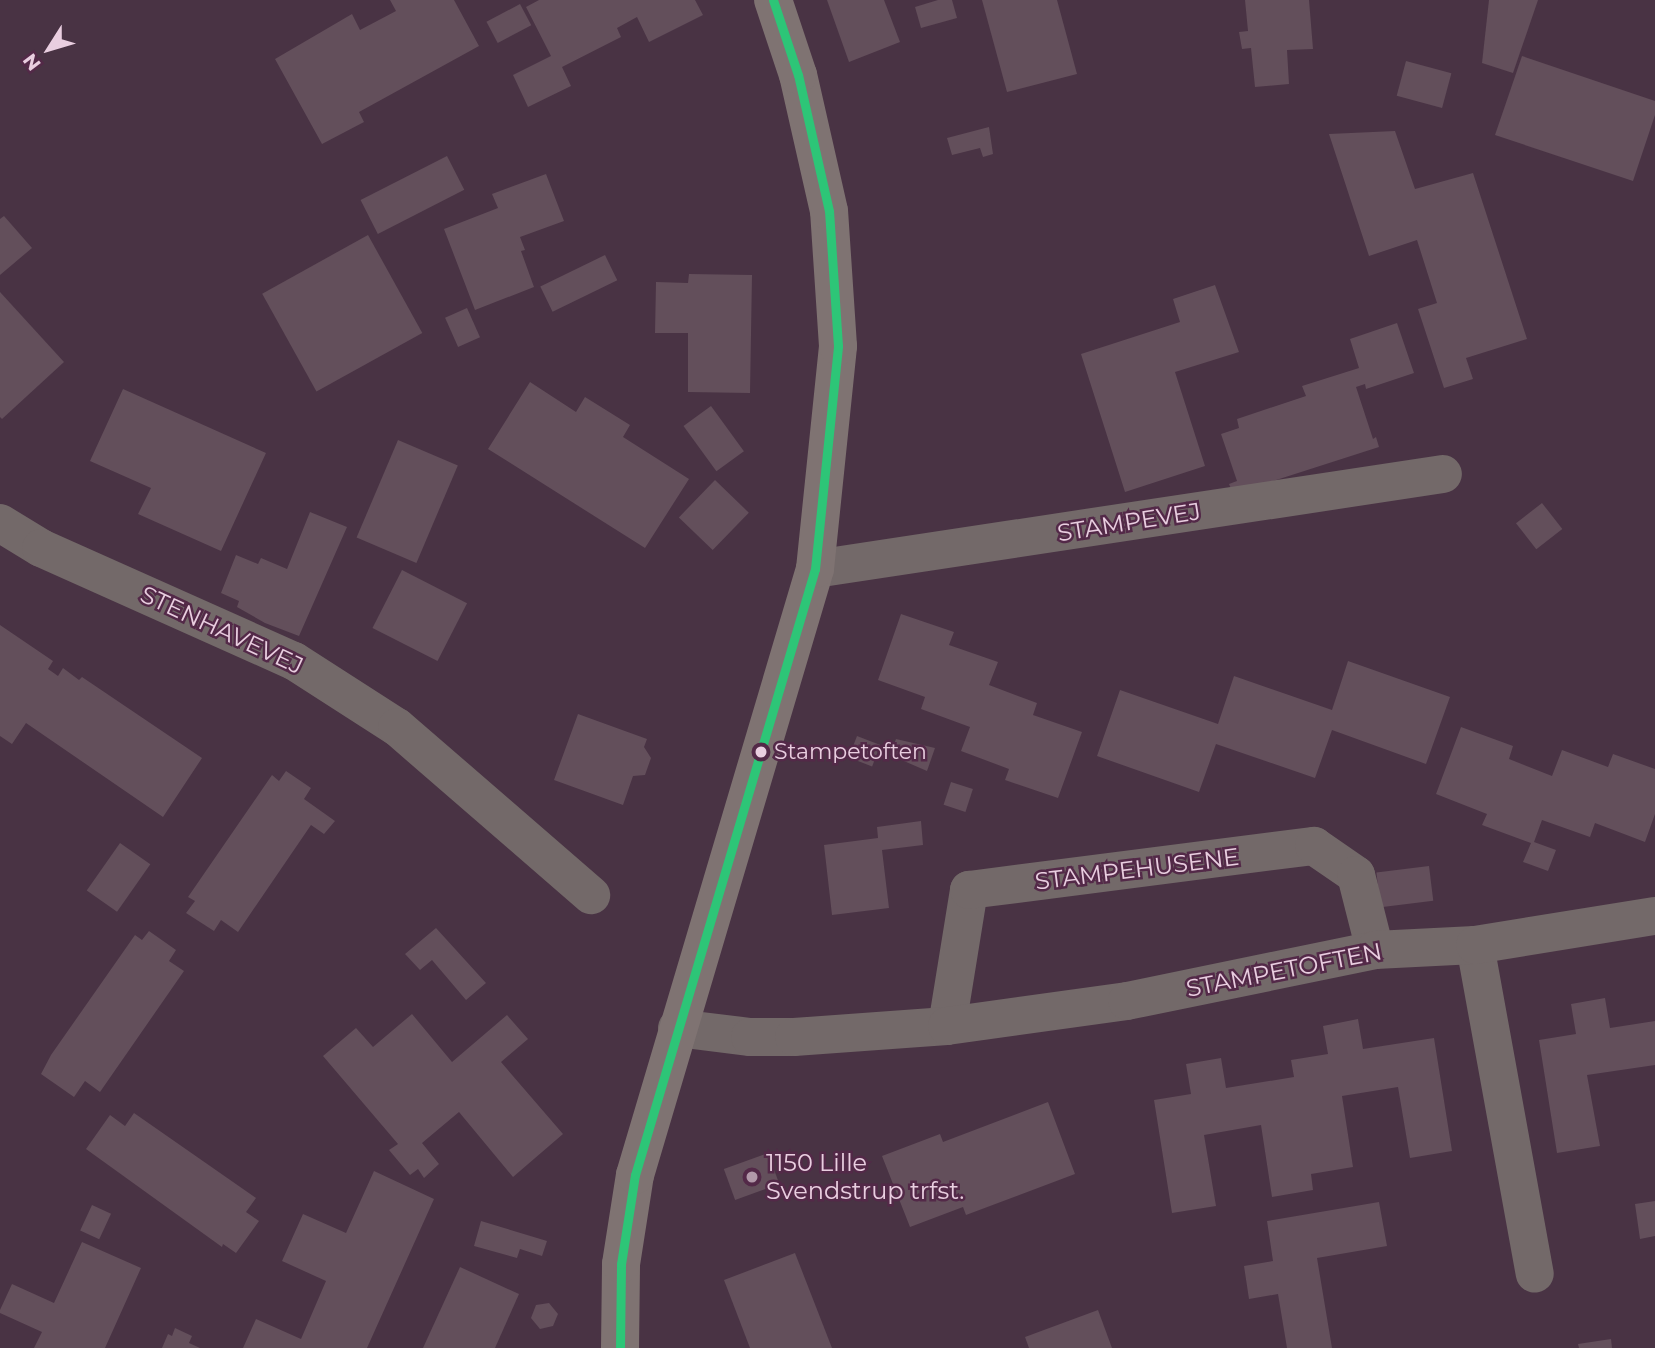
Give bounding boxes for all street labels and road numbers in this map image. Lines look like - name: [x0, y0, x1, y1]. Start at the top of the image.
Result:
- street label: STAMPEVEJ: [1055, 496, 1203, 548]
- street label: STENHAVEVEJ: [136, 580, 308, 680]
- street label: STAMPEHUSENE: [1033, 842, 1241, 896]
- street label: STAMPETOFTEN: [1184, 937, 1384, 1003]

